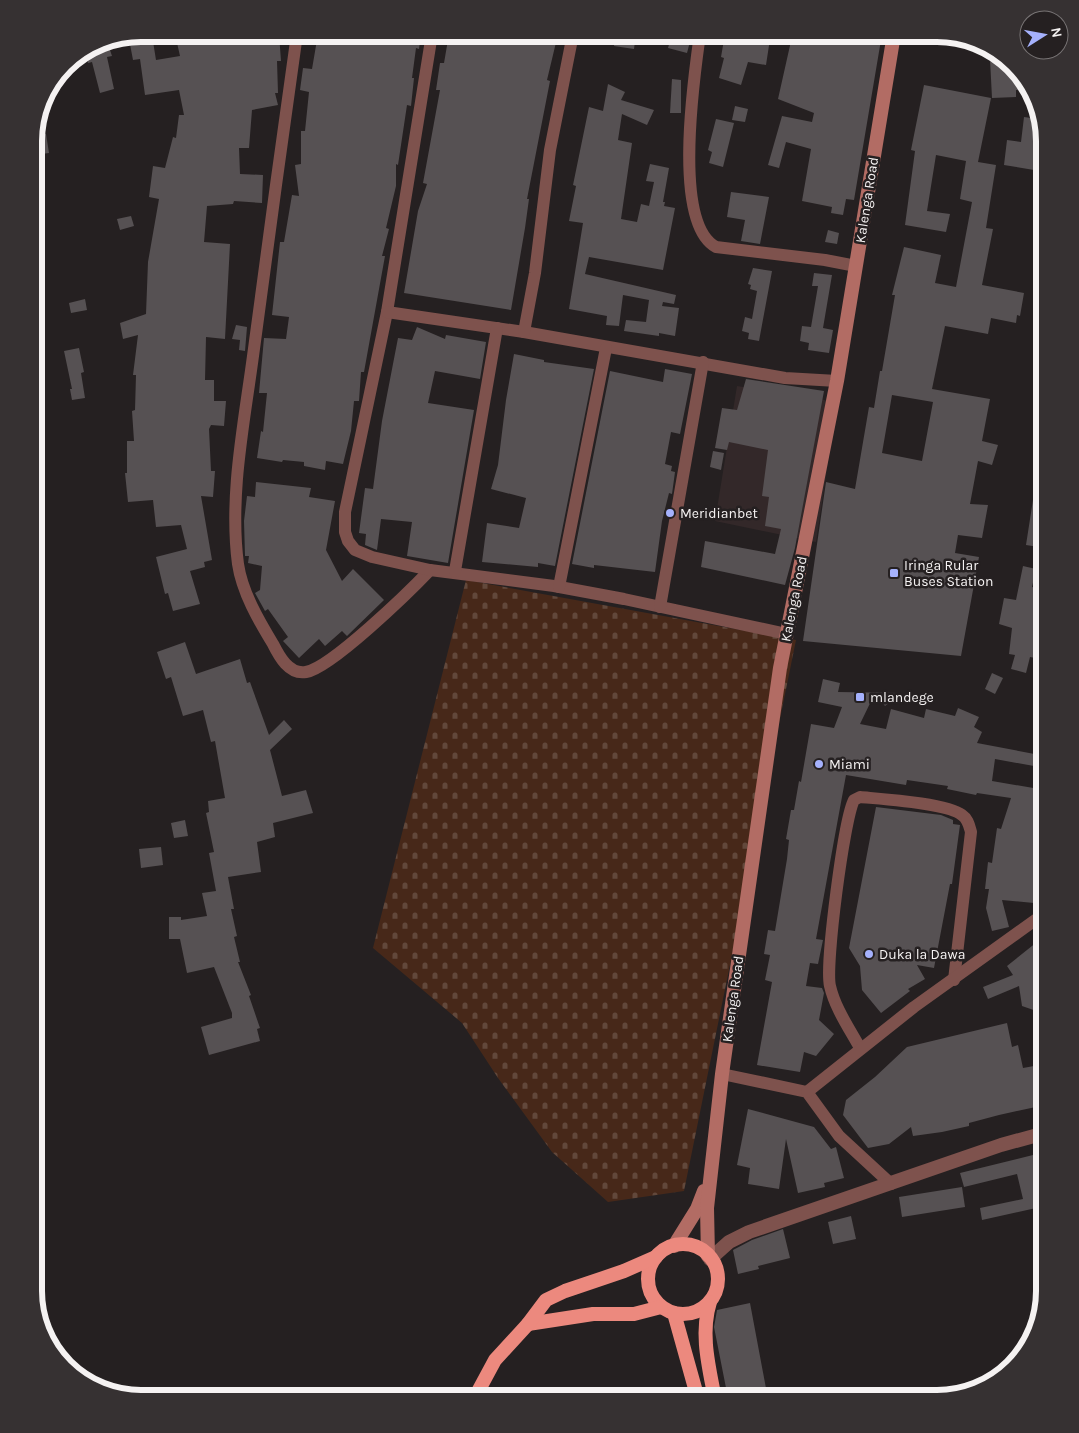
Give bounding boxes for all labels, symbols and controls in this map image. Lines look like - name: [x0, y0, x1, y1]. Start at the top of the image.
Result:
- north arrow: [1019, 10, 1069, 60]
- text: N: [1047, 26, 1066, 39]
- street label: Kalenga Road: [852, 156, 882, 244]
- place label: Meridianbet: [680, 505, 758, 522]
- marker: Meridianbet: [664, 507, 676, 519]
- street label: Kalenga Road: [777, 555, 811, 643]
- place label: Iringa Rular Buses Station: [904, 557, 993, 590]
- marker: Iringa Rular Buses Station: [888, 567, 900, 579]
- place label: mlandege: [870, 689, 934, 706]
- marker: mlandege: [854, 691, 866, 703]
- place label: Miami: [829, 756, 870, 773]
- marker: Miami: [813, 758, 825, 770]
- place label: Duka la Dawa: [879, 946, 965, 963]
- marker: Duka la Dawa: [863, 948, 875, 960]
- street label: Kalenga Road: [719, 955, 747, 1043]

